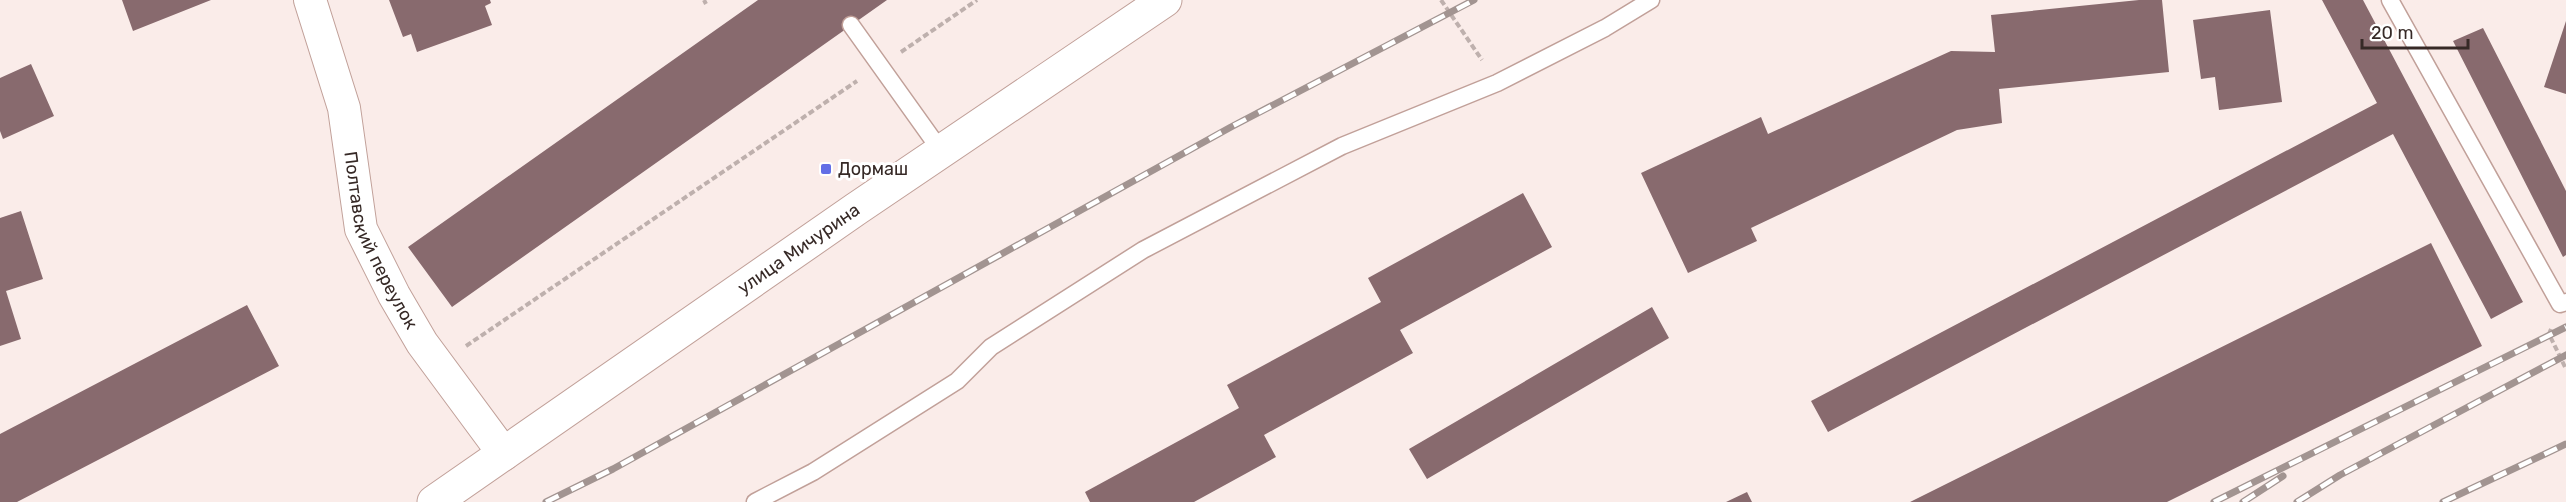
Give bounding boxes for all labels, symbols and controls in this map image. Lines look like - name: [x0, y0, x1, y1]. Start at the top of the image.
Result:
- scale bar: [2362, 12, 2468, 50]
- text: 20 m: [2371, 22, 2413, 44]
- street label: Полтавский переулок: [339, 150, 423, 333]
- place label: Дормаш: [838, 158, 908, 180]
- marker: Дормаш: [819, 162, 833, 176]
- street label: улица Мичурина: [733, 199, 864, 299]

